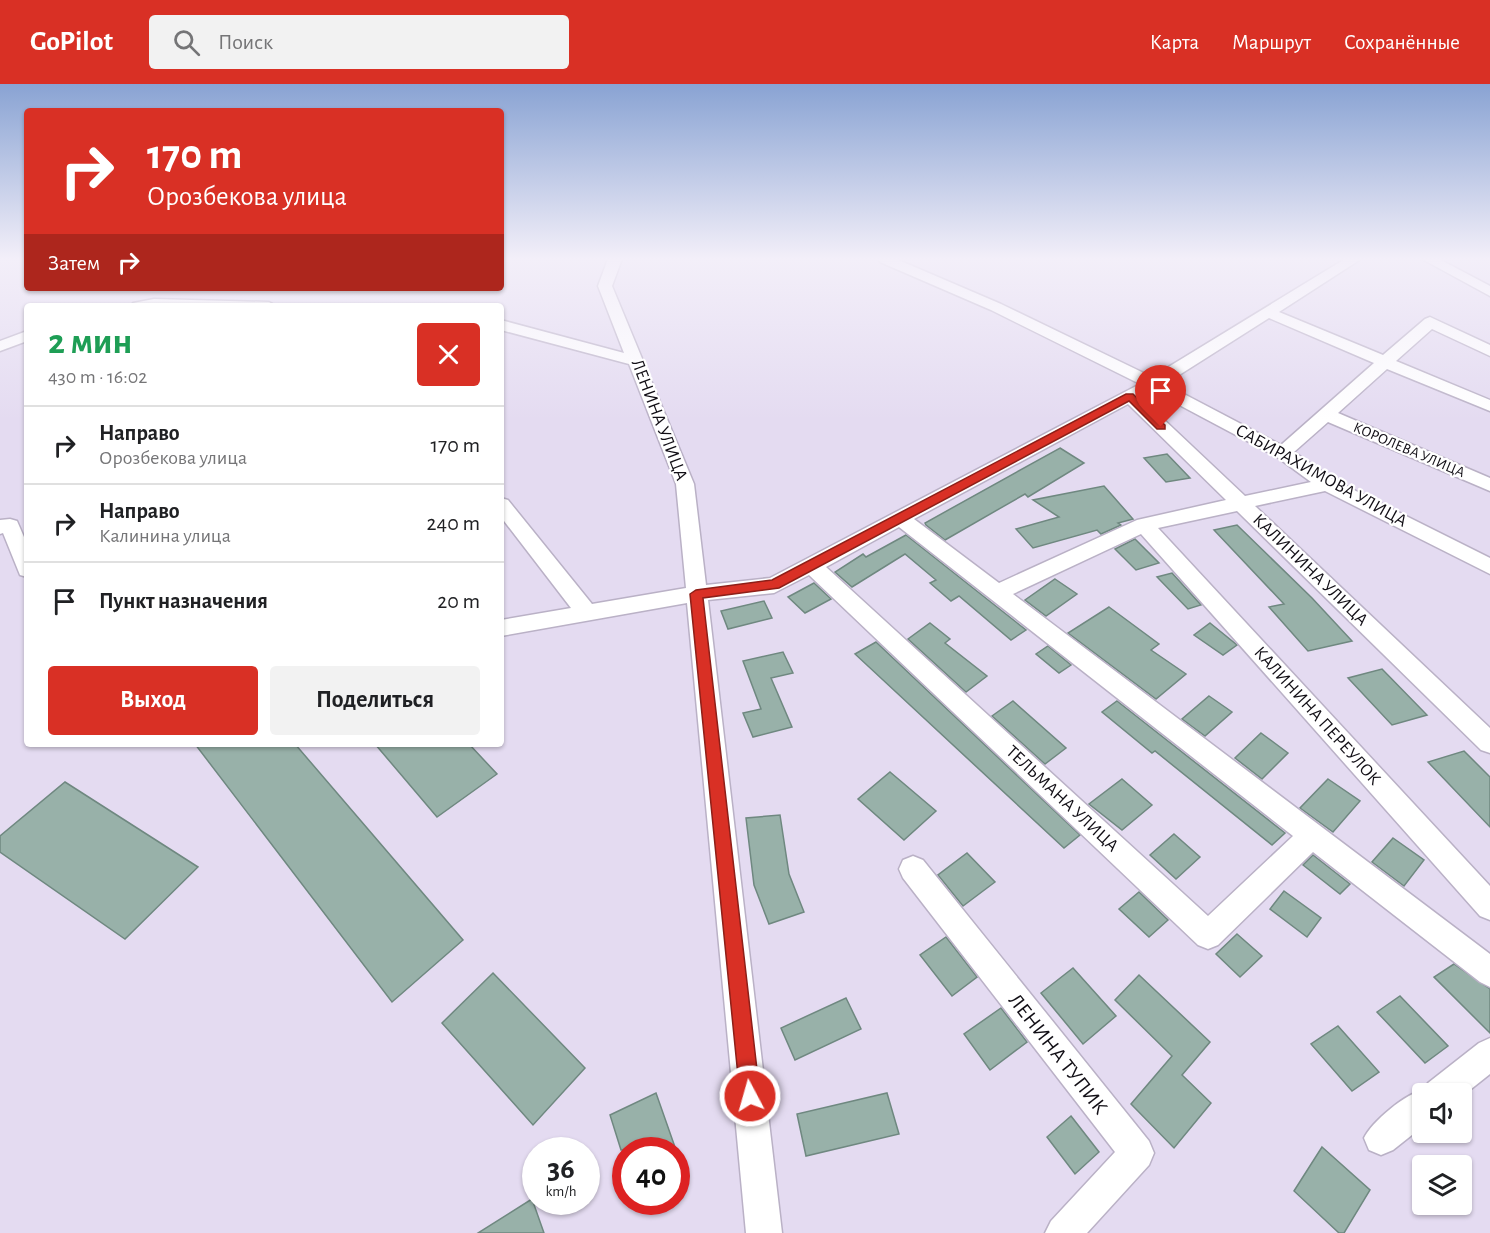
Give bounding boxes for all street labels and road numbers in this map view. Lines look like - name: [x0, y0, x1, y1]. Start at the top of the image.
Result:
- street label: ЛЕНИНА УЛИЦА: [628, 357, 691, 483]
- street label: КОРОЛЕВА УЛИЦА: [1351, 420, 1467, 480]
- street label: САБИРАХИМОВА УЛИЦА: [1232, 421, 1410, 531]
- street label: КАЛИНИНА УЛИЦА: [1249, 511, 1371, 630]
- street label: КАЛИНИНА ПЕРЕУЛОК: [1250, 643, 1384, 789]
- street label: ТЕЛЬМАНА УЛИЦА: [1002, 743, 1122, 856]
- street label: ЛЕНИНА ТУПИК: [1005, 990, 1111, 1118]

